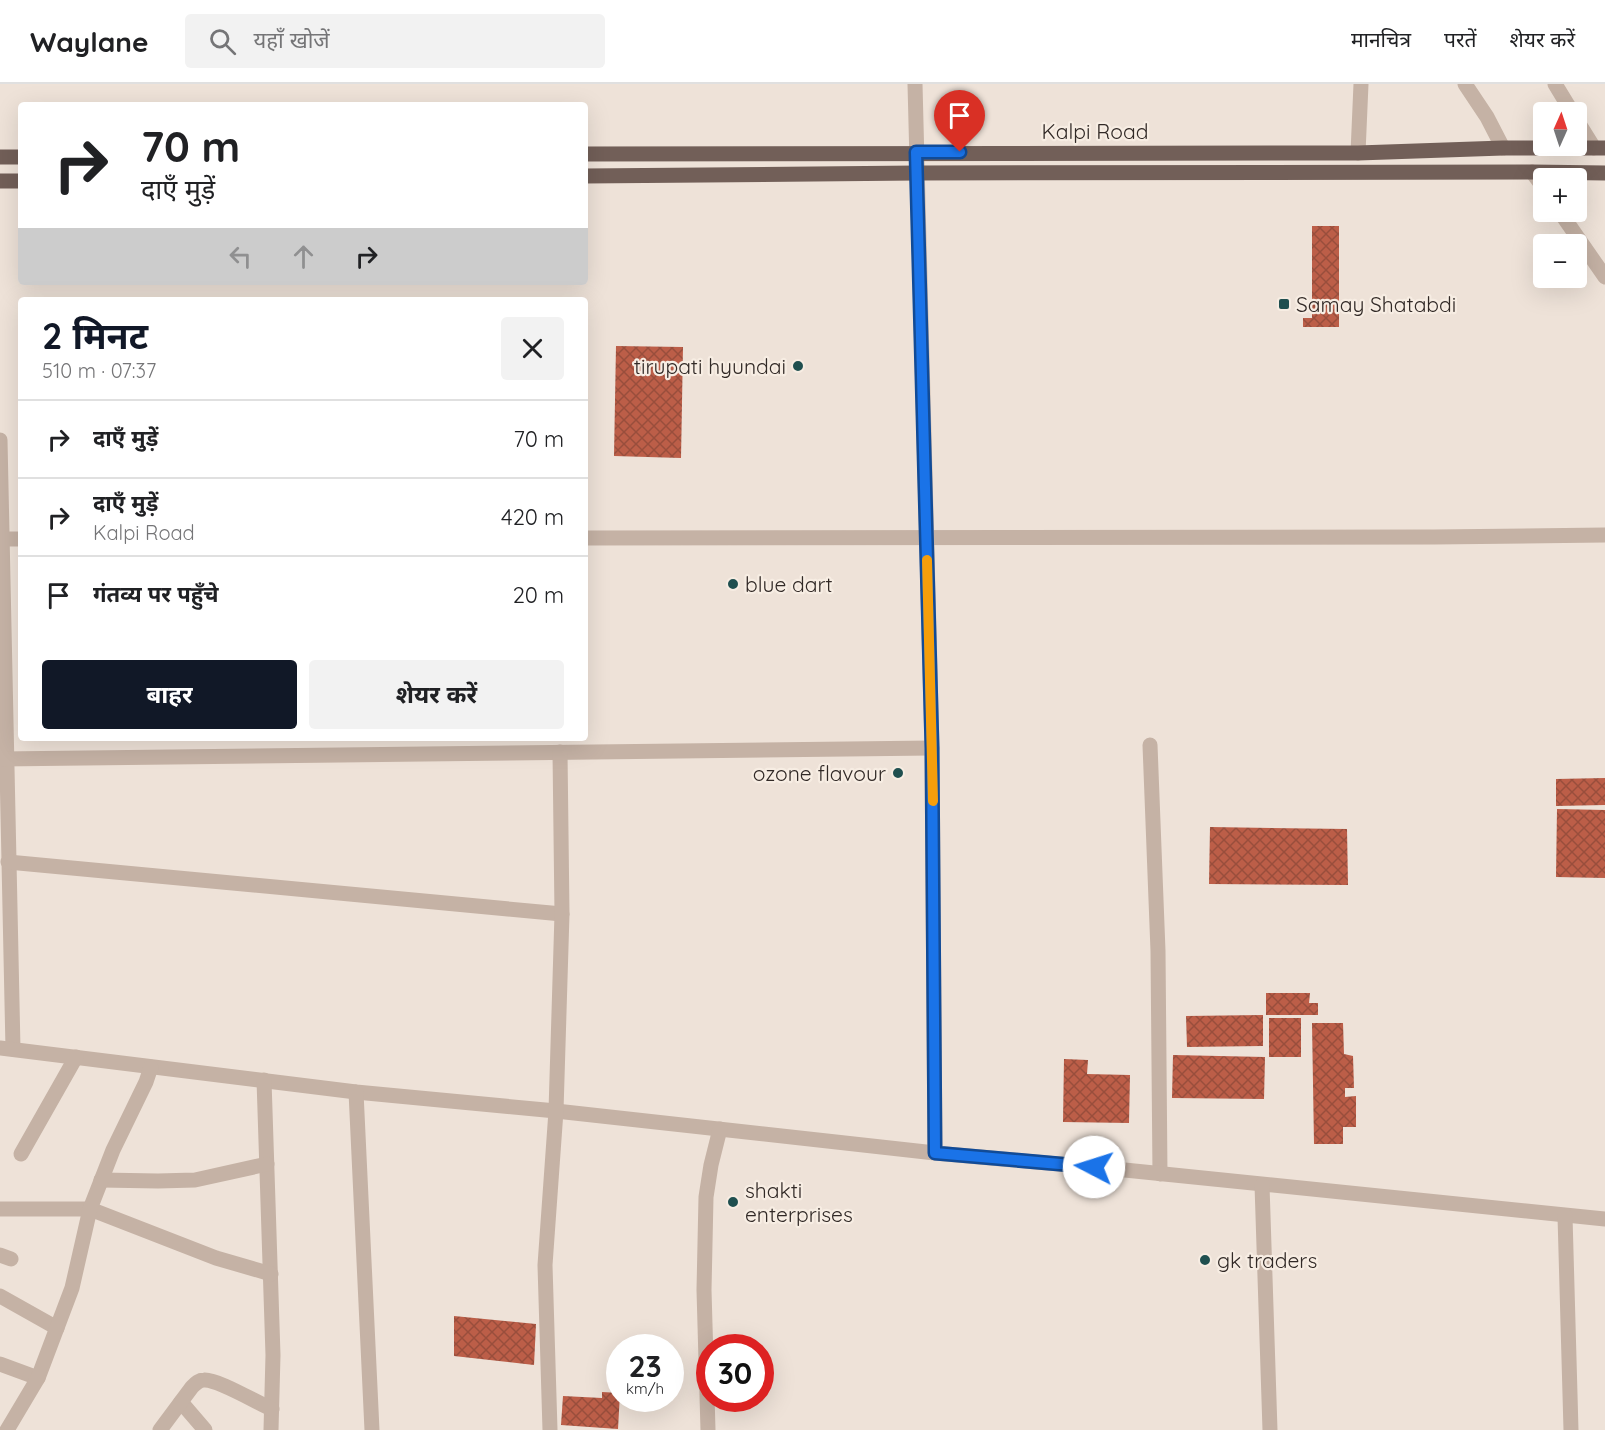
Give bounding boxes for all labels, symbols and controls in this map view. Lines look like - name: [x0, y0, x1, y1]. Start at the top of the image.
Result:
- search box: [185, 14, 605, 68]
- text: Waylane: [30, 24, 149, 59]
- icon: search: [206, 25, 239, 58]
- text: यहाँ खोजें: [254, 26, 330, 54]
- text: मानचित्र: [1351, 26, 1411, 52]
- text: परतें: [1444, 26, 1477, 52]
- text: शेयर करें: [1510, 26, 1575, 52]
- pin: [934, 90, 985, 152]
- icon: arrive: [943, 99, 976, 132]
- north arrow: [1533, 102, 1587, 156]
- map controls: [1533, 102, 1587, 288]
- street label: Kalpi Road: [1042, 118, 1148, 144]
- text: 70 m: [141, 120, 240, 173]
- icon: right: [42, 126, 120, 204]
- button: +: [1533, 168, 1587, 222]
- text: दाएँ मुड़ें: [141, 172, 215, 206]
- button: −: [1533, 234, 1587, 288]
- icon: left: [224, 240, 257, 273]
- icon: ahead: [287, 240, 320, 273]
- icon: right: [350, 240, 383, 273]
- place label: Samay Shatabdi: [1296, 291, 1456, 317]
- marker: Samay Shatabdi: [1277, 297, 1291, 311]
- text: 2 मिनट: [42, 313, 148, 358]
- button: close: [501, 317, 564, 380]
- place label: tirupati hyundai: [634, 353, 786, 379]
- text: 510 m · 07:37: [42, 358, 156, 383]
- marker: tirupati hyundai: [791, 359, 805, 373]
- icon: right: [42, 423, 75, 456]
- text: दाएँ मुड़ें: [93, 424, 158, 452]
- text: 70 m: [514, 425, 564, 453]
- text: दाएँ मुड़ें: [93, 489, 158, 517]
- icon: right: [42, 501, 75, 534]
- text: 420 m: [501, 503, 564, 531]
- text: Kalpi Road: [93, 520, 195, 545]
- place label: blue dart: [745, 571, 833, 597]
- marker: blue dart: [726, 577, 740, 591]
- icon: arrive: [42, 579, 75, 612]
- text: गंतव्य पर पहुँचे: [93, 580, 218, 608]
- text: 20 m: [513, 581, 564, 609]
- button: बाहर: [42, 660, 297, 729]
- button: शेयर करें: [309, 660, 564, 729]
- place label: ozone flavour: [753, 760, 886, 786]
- marker: ozone flavour: [891, 766, 905, 780]
- position arrow: [1062, 1135, 1126, 1199]
- place label: shakti enterprises: [745, 1177, 853, 1227]
- marker: shakti enterprises: [726, 1195, 740, 1209]
- place label: gk traders: [1217, 1247, 1317, 1273]
- marker: gk traders: [1198, 1253, 1212, 1267]
- speed limit sign: 30: [696, 1334, 774, 1412]
- text: 23: [628, 1347, 662, 1385]
- text: km/h: [626, 1379, 664, 1398]

